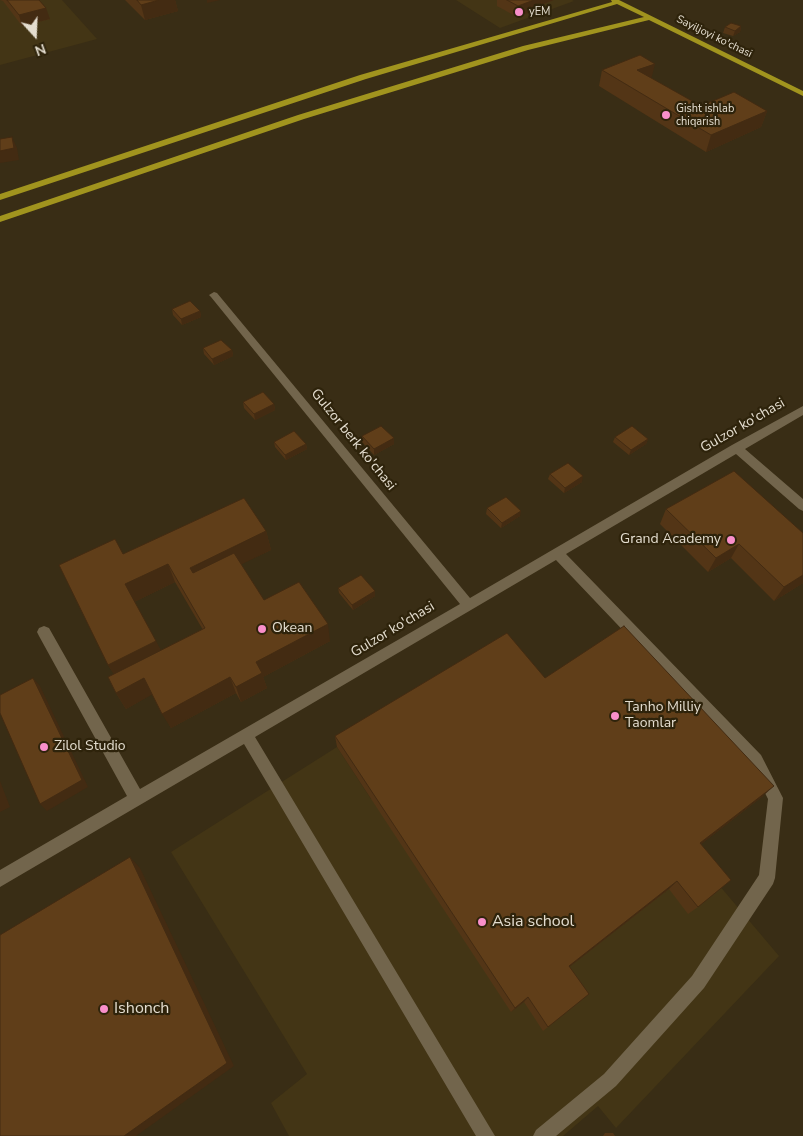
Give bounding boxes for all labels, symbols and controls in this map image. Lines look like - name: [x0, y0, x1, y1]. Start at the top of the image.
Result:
- place label: yEM: [529, 5, 550, 19]
- marker: yEM: [513, 6, 525, 18]
- north arrow: [10, 10, 60, 60]
- street label: Sayiljoyi ko'chasi: [674, 13, 754, 61]
- text: N: [32, 39, 48, 60]
- place label: Gisht ishlab chiqarish: [676, 102, 734, 128]
- marker: Gisht ishlab chiqarish: [660, 109, 672, 121]
- street label: Gulzor berk ko'chasi: [307, 386, 399, 494]
- street label: Gulzor ko'chasi: [698, 395, 788, 457]
- place label: Grand Academy: [620, 532, 721, 548]
- marker: Grand Academy: [725, 534, 737, 546]
- street label: Gulzor ko'chasi: [348, 598, 438, 662]
- place label: Okean: [272, 621, 312, 637]
- marker: Okean: [256, 623, 268, 635]
- place label: Tanho Milliy Taomlar: [625, 700, 701, 732]
- marker: Tanho Milliy Taomlar: [609, 710, 621, 722]
- place label: Zilol Studio: [54, 739, 126, 755]
- marker: Zilol Studio: [38, 741, 50, 753]
- place label: Asia school: [492, 912, 574, 932]
- marker: Asia school: [476, 916, 488, 928]
- place label: Ishonch: [114, 999, 169, 1019]
- marker: Ishonch: [98, 1003, 110, 1015]

